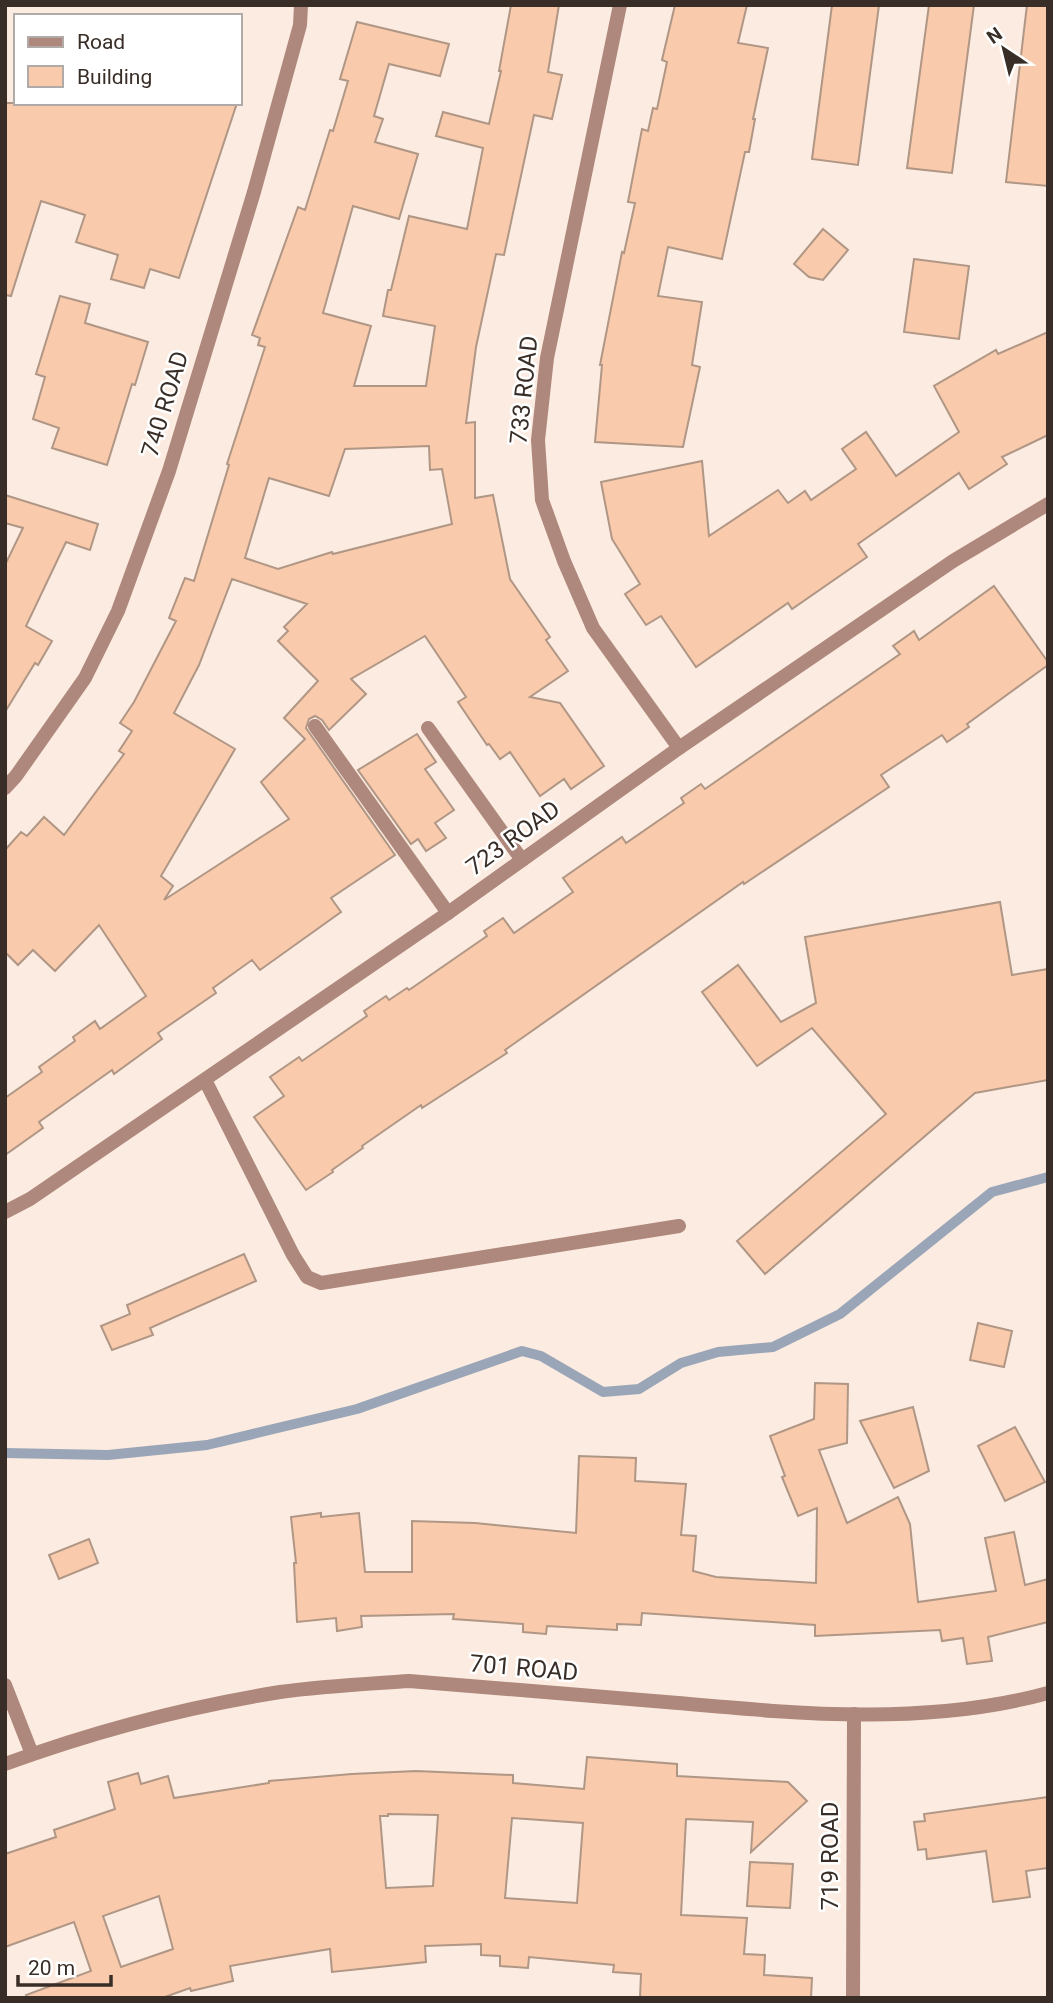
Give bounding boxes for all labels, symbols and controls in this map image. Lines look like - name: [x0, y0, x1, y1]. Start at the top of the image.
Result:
- legend: [14, 14, 242, 105]
- north arrow: [969, 14, 1039, 84]
- text: N: [982, 22, 1007, 49]
- text: Road: [77, 30, 125, 54]
- text: Building: [77, 65, 152, 89]
- street label: 733 ROAD: [504, 334, 544, 446]
- street label: 740 ROAD: [136, 348, 194, 460]
- street label: 723 ROAD: [461, 795, 565, 881]
- street label: 701 ROAD: [469, 1649, 579, 1687]
- street label: 719 ROAD: [816, 1802, 844, 1910]
- scale bar: [18, 1944, 110, 1988]
- text: 20 m: [28, 1956, 75, 1980]

